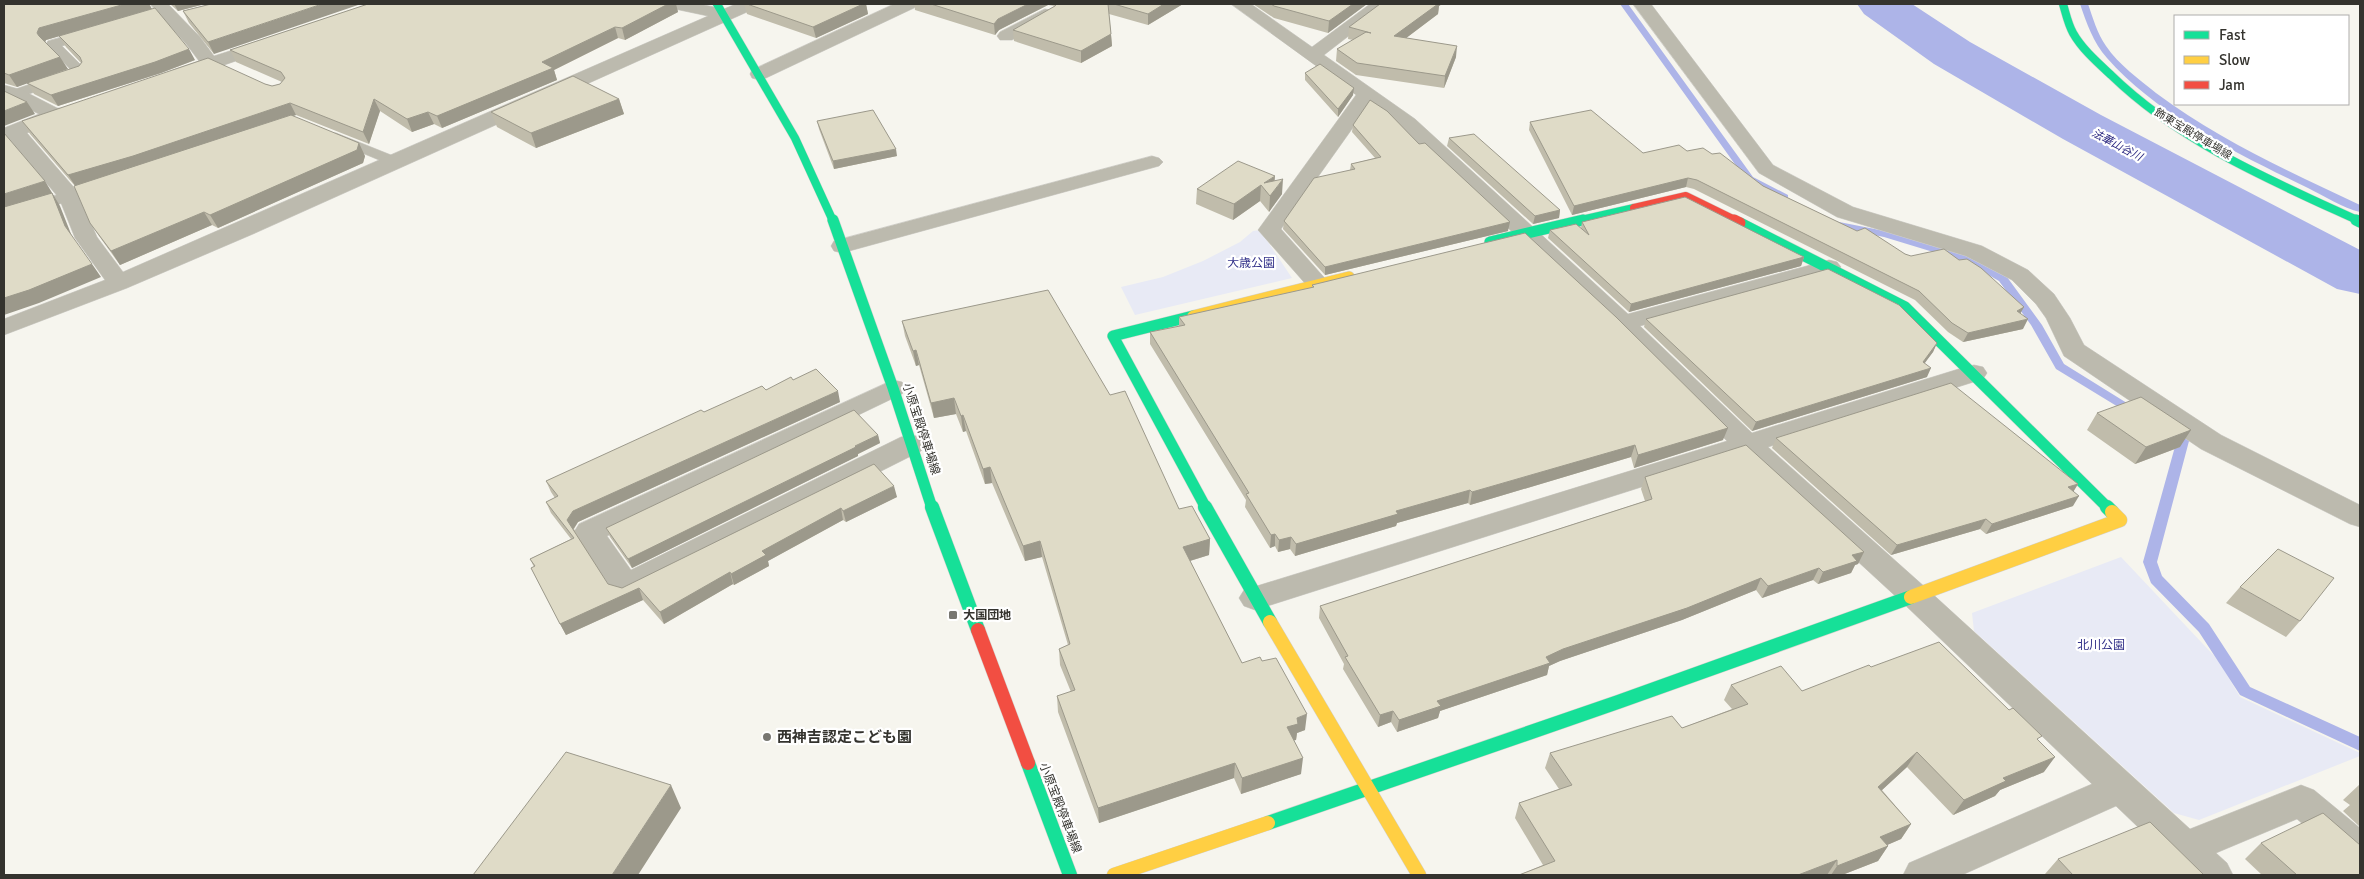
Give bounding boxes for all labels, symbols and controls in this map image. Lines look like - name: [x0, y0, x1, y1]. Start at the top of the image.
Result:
- legend: [2174, 15, 2349, 105]
- text: Fast: [2219, 26, 2246, 44]
- text: Slow: [2219, 51, 2250, 69]
- text: Jam: [2219, 76, 2245, 94]
- street label: 飾東宝殿停車場線: [2152, 106, 2234, 162]
- water label: 法華山谷川: [2090, 126, 2145, 164]
- park label: 大歳公園: [1227, 256, 1275, 271]
- street label: 小原宝殿停車場線: [899, 381, 943, 477]
- place label: 大国団地: [963, 608, 1011, 623]
- marker: 大国団地: [947, 609, 959, 621]
- park label: 北川公園: [2077, 638, 2125, 653]
- place label: 西神吉認定こども園: [777, 728, 912, 746]
- marker: 西神吉認定こども園: [761, 731, 773, 743]
- street label: 小原宝殿停車場線: [1036, 760, 1084, 856]

